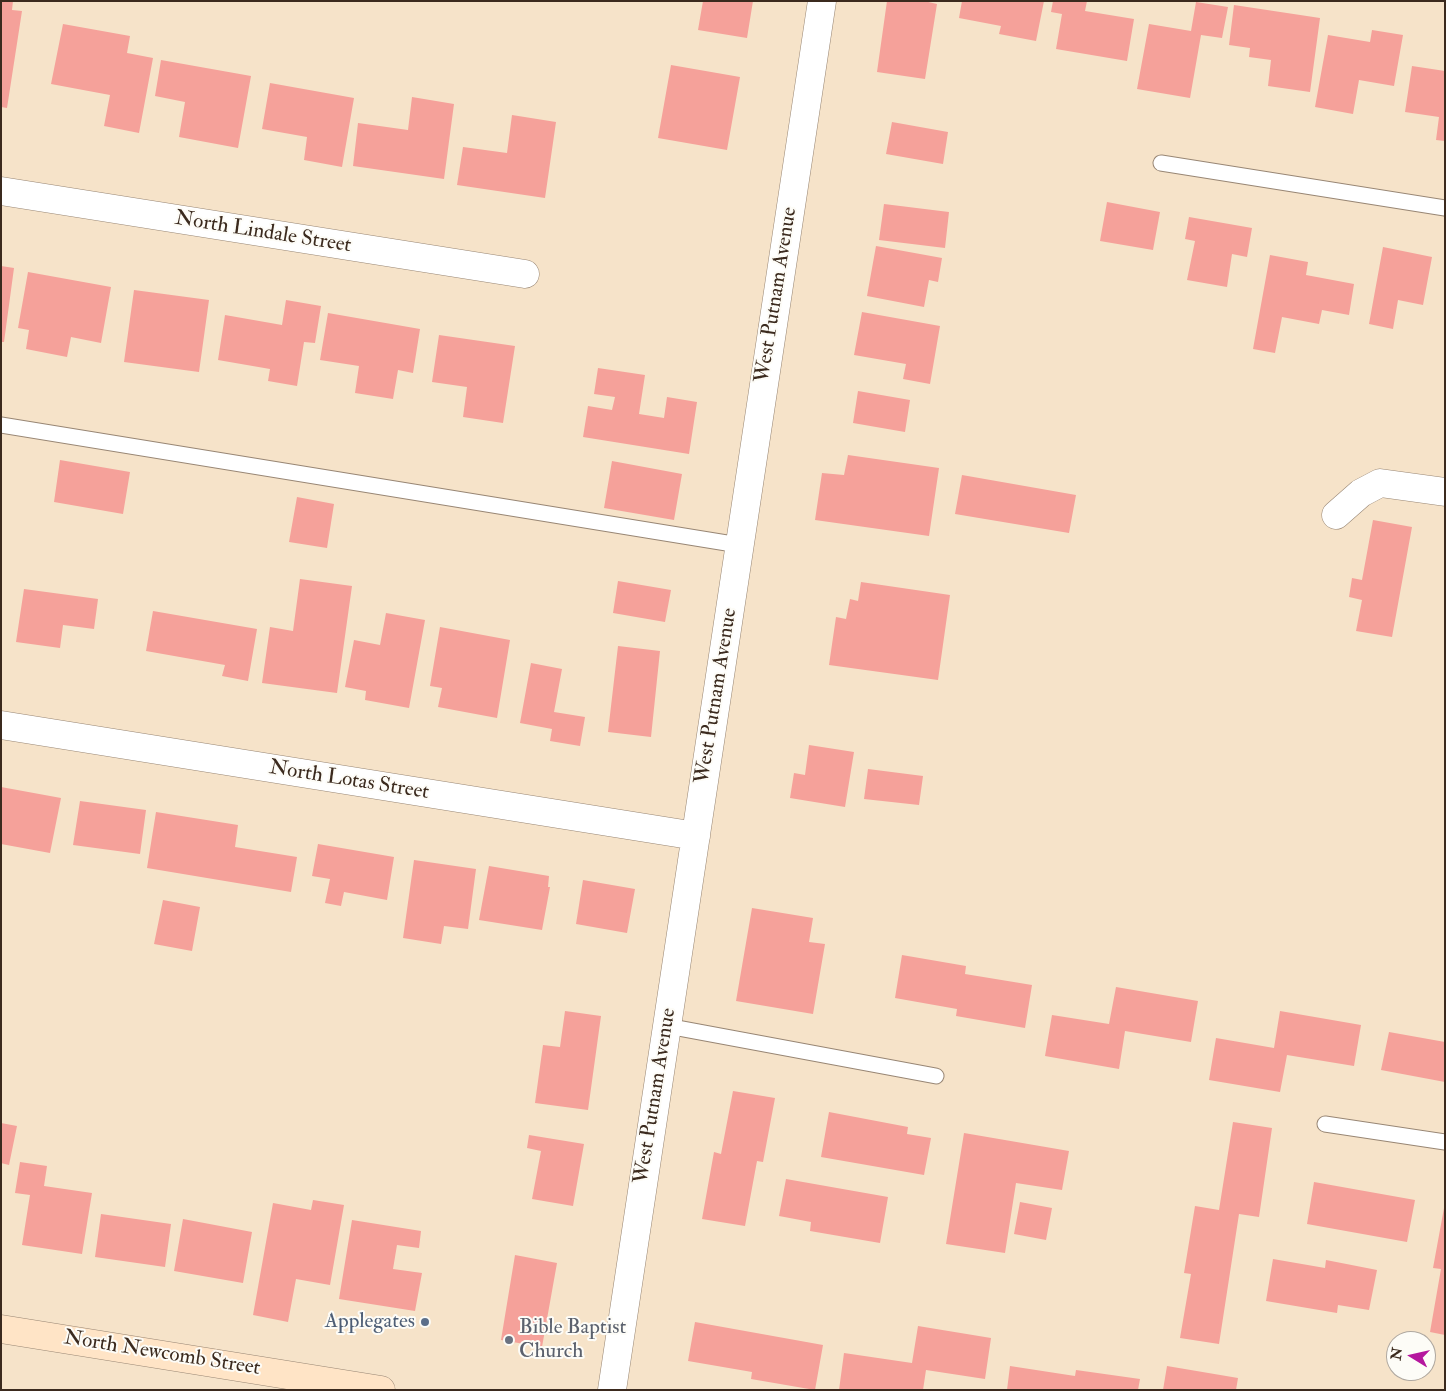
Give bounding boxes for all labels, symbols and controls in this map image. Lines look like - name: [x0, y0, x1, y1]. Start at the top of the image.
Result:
- street label: West Putnam Avenue: [751, 205, 803, 385]
- street label: North Lindale Street: [173, 207, 353, 259]
- street label: West Putnam Avenue: [691, 606, 743, 786]
- street label: North Lotas Street: [267, 756, 431, 806]
- street label: West Putnam Avenue: [630, 1006, 682, 1186]
- place label: Applegates: [325, 1309, 415, 1335]
- place label: Bible Baptist Church: [519, 1315, 626, 1365]
- marker: Applegates: [419, 1316, 431, 1328]
- street label: North Newcomb Street: [62, 1326, 262, 1382]
- north arrow: [1386, 1331, 1436, 1381]
- marker: Bible Baptist Church: [503, 1334, 515, 1346]
- text: N: [1387, 1346, 1406, 1361]

